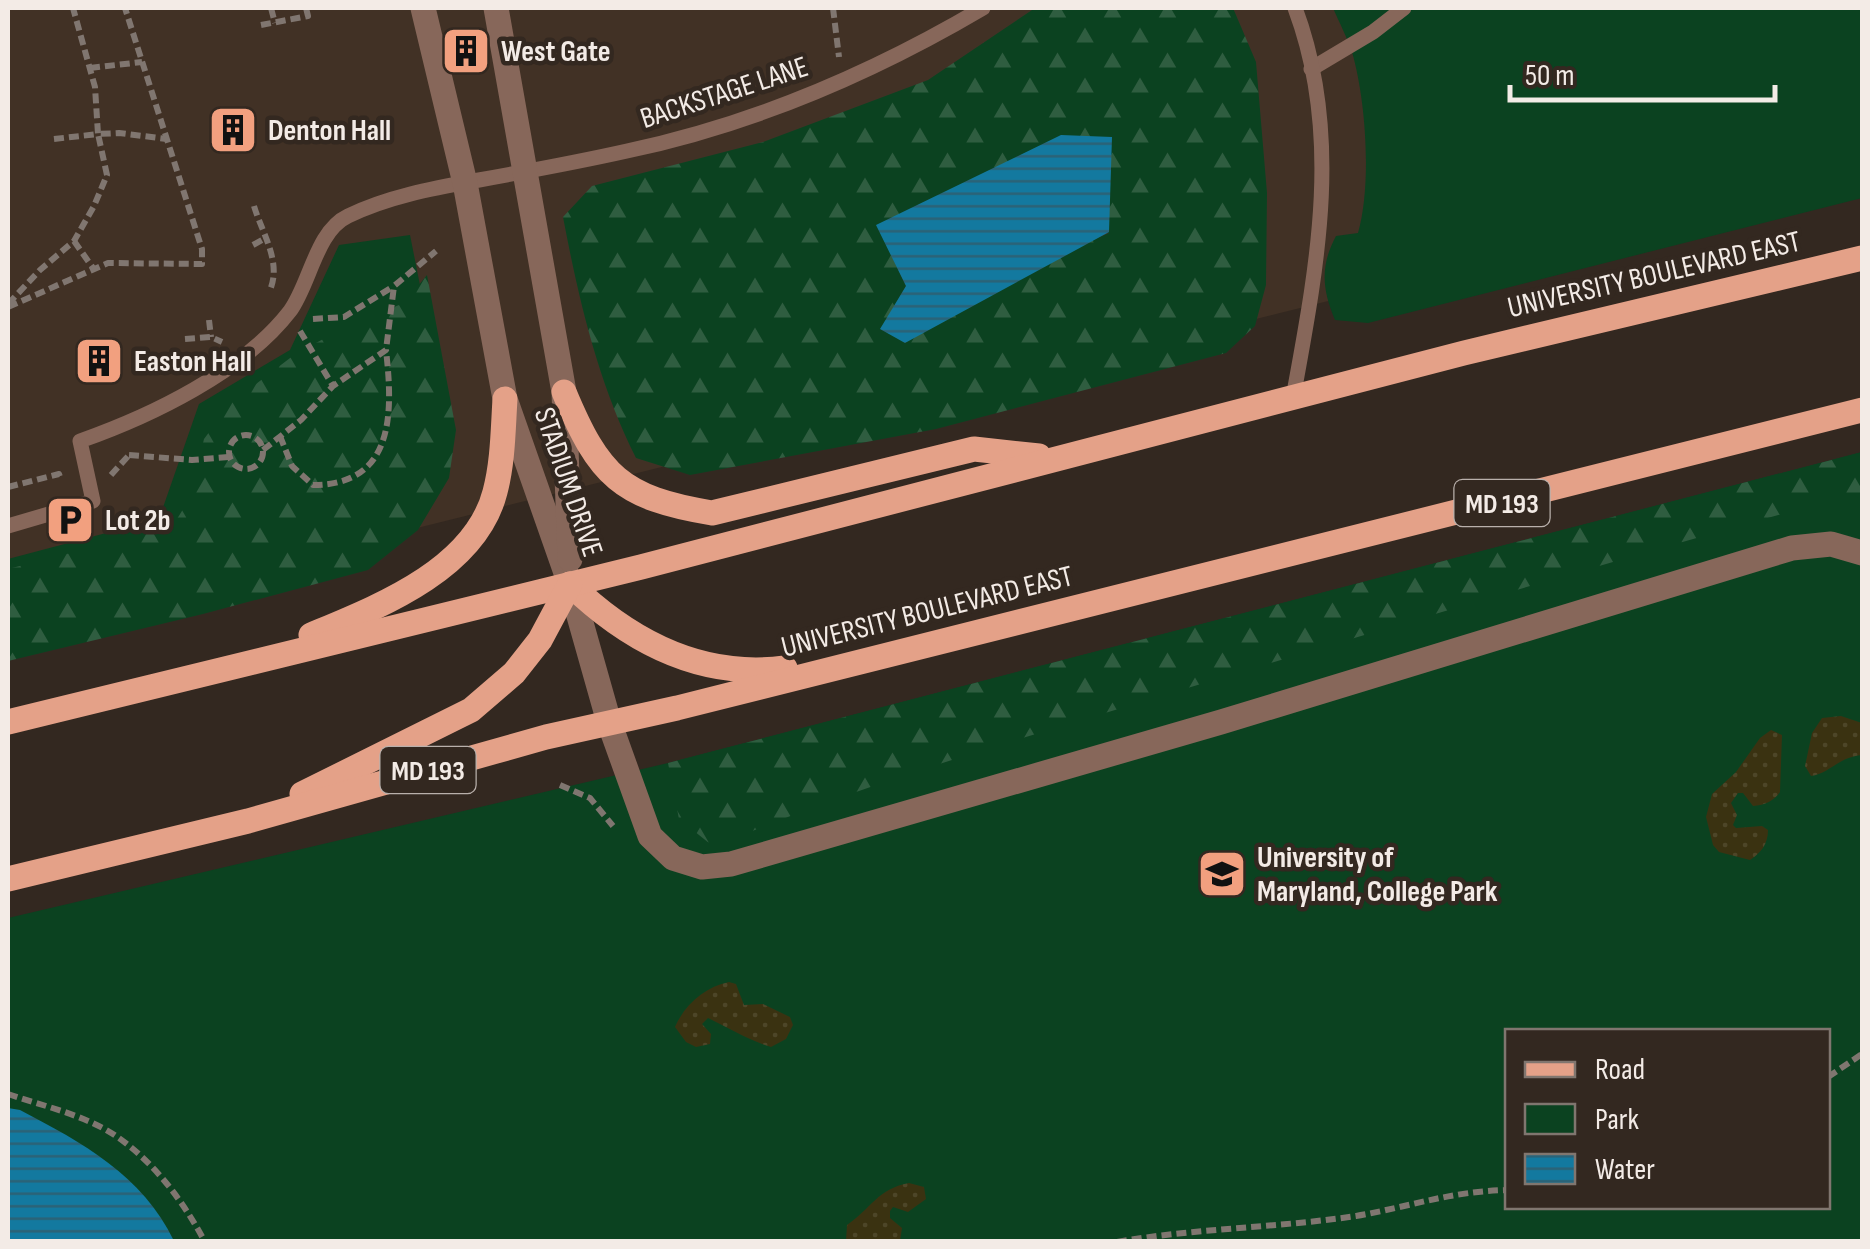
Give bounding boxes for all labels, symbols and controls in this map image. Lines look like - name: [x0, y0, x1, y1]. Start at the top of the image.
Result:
- building icon: West Gate: [440, 25, 492, 77]
- place label: West Gate: [501, 34, 611, 70]
- scale bar: [1510, 40, 1775, 102]
- street label: BACKSTAGE LANE: [636, 49, 813, 137]
- text: 50 m: [1525, 58, 1574, 94]
- building icon: Denton Hall: [207, 104, 259, 156]
- place label: Denton Hall: [268, 113, 391, 149]
- street label: UNIVERSITY BOULEVARD EAST: [1504, 224, 1804, 326]
- building icon: Easton Hall: [73, 335, 125, 387]
- place label: Easton Hall: [134, 344, 252, 380]
- street label: STADIUM DRIVE: [526, 403, 610, 562]
- road number: MD 193: [1454, 480, 1550, 526]
- parking icon: Lot 2b: [44, 494, 96, 546]
- place label: Lot 2b: [105, 503, 170, 539]
- street label: UNIVERSITY BOULEVARD EAST: [778, 558, 1077, 666]
- road number: MD 193: [380, 747, 476, 793]
- place label: University of Maryland, College Park: [1257, 840, 1498, 910]
- school or university icon: University of Maryland, College Park: [1196, 848, 1248, 900]
- legend: [1505, 1029, 1830, 1209]
- text: Road: [1595, 1052, 1645, 1088]
- text: Park: [1595, 1102, 1639, 1138]
- text: Water: [1595, 1152, 1655, 1188]

